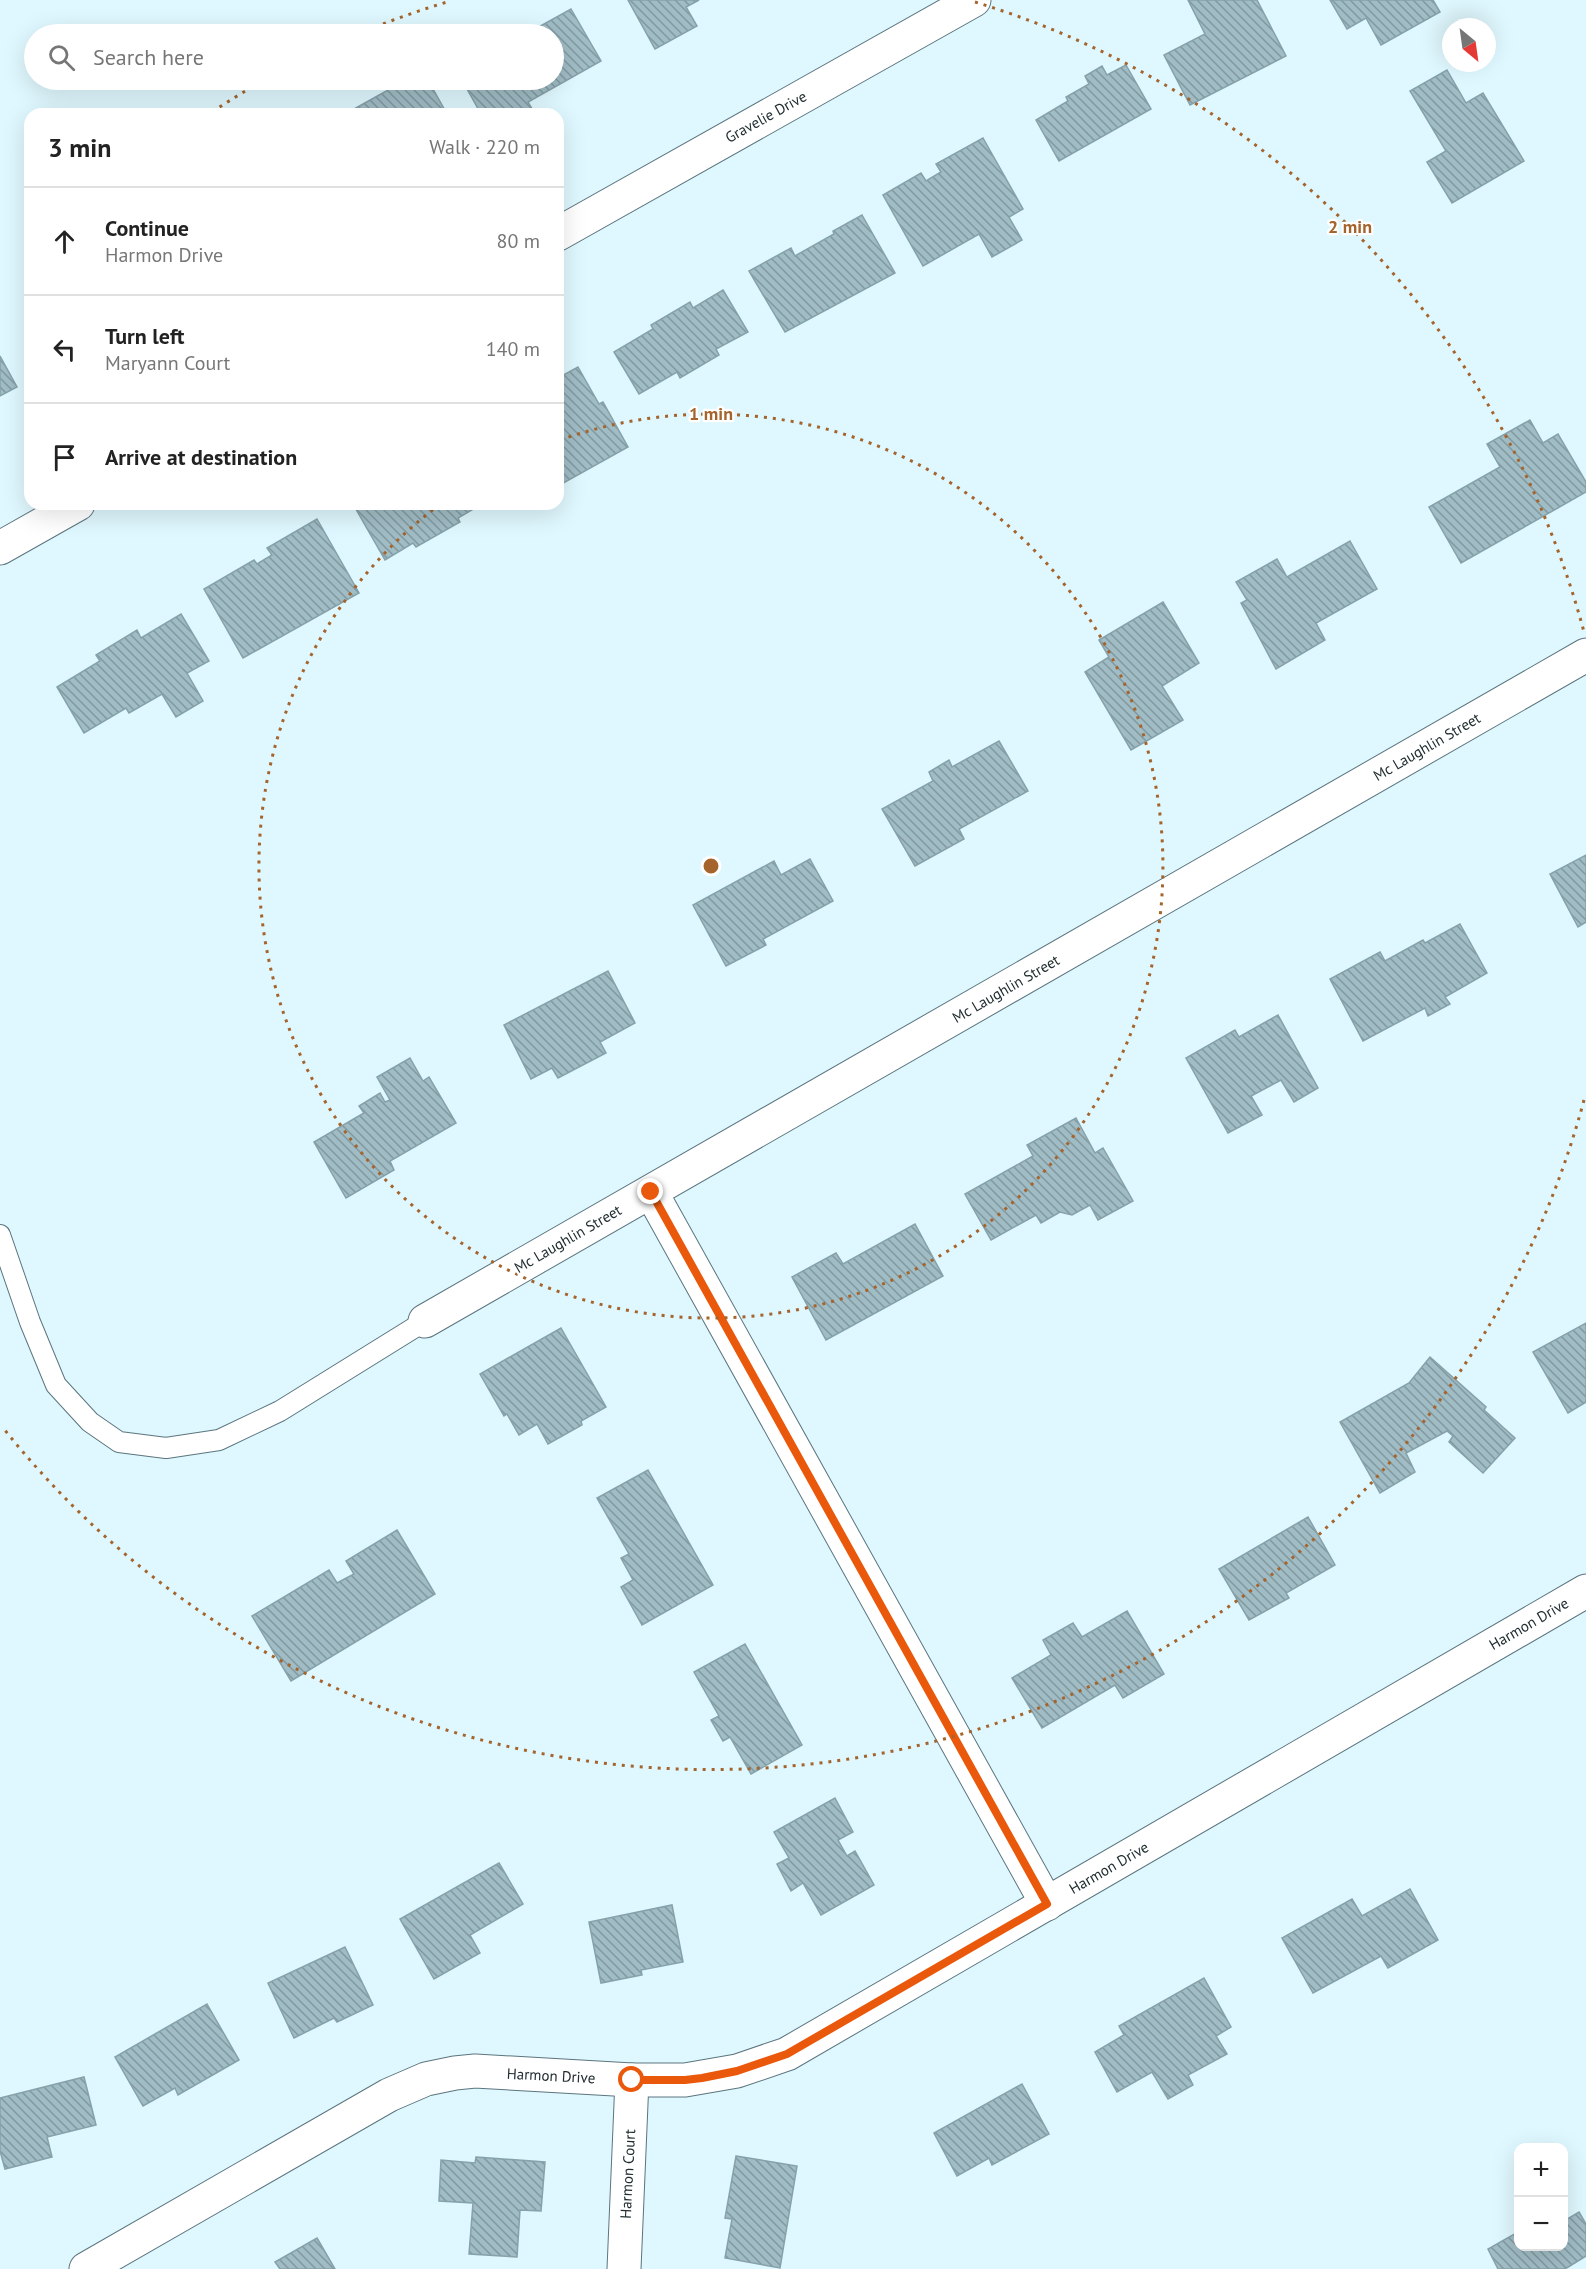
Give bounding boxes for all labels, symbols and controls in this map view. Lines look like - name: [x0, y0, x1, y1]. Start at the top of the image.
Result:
- north arrow: [1442, 18, 1496, 72]
- search box: [24, 24, 564, 90]
- icon: search: [45, 41, 78, 74]
- text: Search here: [93, 43, 204, 71]
- street label: Gravelie Drive: [722, 86, 810, 147]
- text: 3 min: [48, 131, 111, 164]
- text: Walk · 220 m: [429, 134, 540, 160]
- text: Continue: [105, 214, 189, 242]
- text: 2 min: [1328, 215, 1372, 238]
- icon: ahead: [48, 225, 81, 258]
- text: 80 m: [497, 228, 540, 254]
- text: Harmon Drive: [105, 242, 223, 268]
- text: Turn left: [105, 322, 185, 350]
- icon: left: [48, 333, 81, 366]
- text: 140 m: [486, 336, 540, 362]
- text: Maryann Court: [105, 350, 230, 376]
- text: 1 min: [689, 402, 733, 425]
- icon: arrive: [48, 441, 81, 474]
- text: Arrive at destination: [105, 443, 297, 471]
- street label: Mc Laughlin Street: [1370, 708, 1484, 785]
- centre of rings: [701, 856, 721, 876]
- street label: Mc Laughlin Street: [949, 950, 1063, 1027]
- route end: [637, 1178, 663, 1204]
- street label: Mc Laughlin Street: [511, 1200, 625, 1277]
- street label: Harmon Drive: [1486, 1593, 1572, 1654]
- street label: Harmon Drive: [1066, 1837, 1152, 1898]
- street label: Harmon Drive: [506, 2064, 596, 2087]
- route start: [618, 2066, 644, 2092]
- street label: Harmon Court: [616, 2129, 639, 2219]
- map controls: [1514, 2143, 1568, 2251]
- button: +: [1514, 2143, 1568, 2197]
- button: −: [1514, 2197, 1568, 2251]

